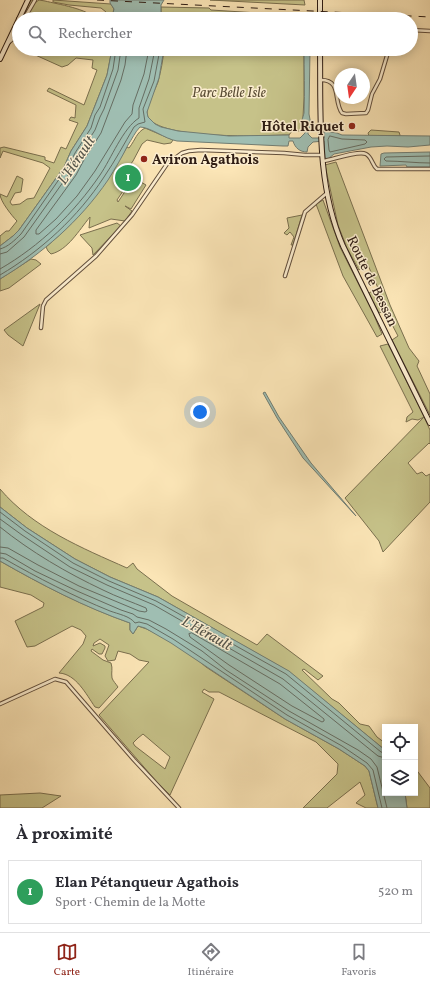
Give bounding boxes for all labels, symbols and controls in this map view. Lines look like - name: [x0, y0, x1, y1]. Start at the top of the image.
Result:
- search box: [12, 12, 418, 56]
- icon: search: [26, 23, 48, 45]
- text: Rechercher: [58, 24, 132, 45]
- north arrow: [334, 68, 370, 104]
- park label: Parc Belle Isle: [192, 84, 266, 103]
- place label: Hôtel Riquet: [261, 118, 344, 137]
- marker: Hôtel Riquet: [347, 121, 357, 131]
- water label: L'Hérault: [53, 131, 102, 189]
- place label: Aviron Agathois: [152, 151, 259, 170]
- marker: Aviron Agathois: [139, 154, 149, 164]
- pin: 1: [115, 163, 141, 193]
- street label: Route de Bessan: [341, 233, 402, 330]
- your location: [190, 402, 210, 422]
- water label: L'Hérault: [177, 612, 236, 657]
- map controls: [382, 724, 418, 796]
- button: locate: [382, 724, 418, 760]
- button: layers: [382, 760, 418, 796]
- text: À proximité: [16, 823, 113, 846]
- text: Elan Pétanqueur Agathois: [55, 873, 239, 894]
- text: 1: [27, 883, 33, 901]
- text: 520 m: [378, 883, 413, 901]
- text: Sport · Chemin de la Motte: [55, 894, 205, 912]
- tab: Carte: [54, 941, 80, 980]
- tab: Itinéraire: [188, 941, 234, 980]
- tab: Favoris: [341, 941, 376, 980]

